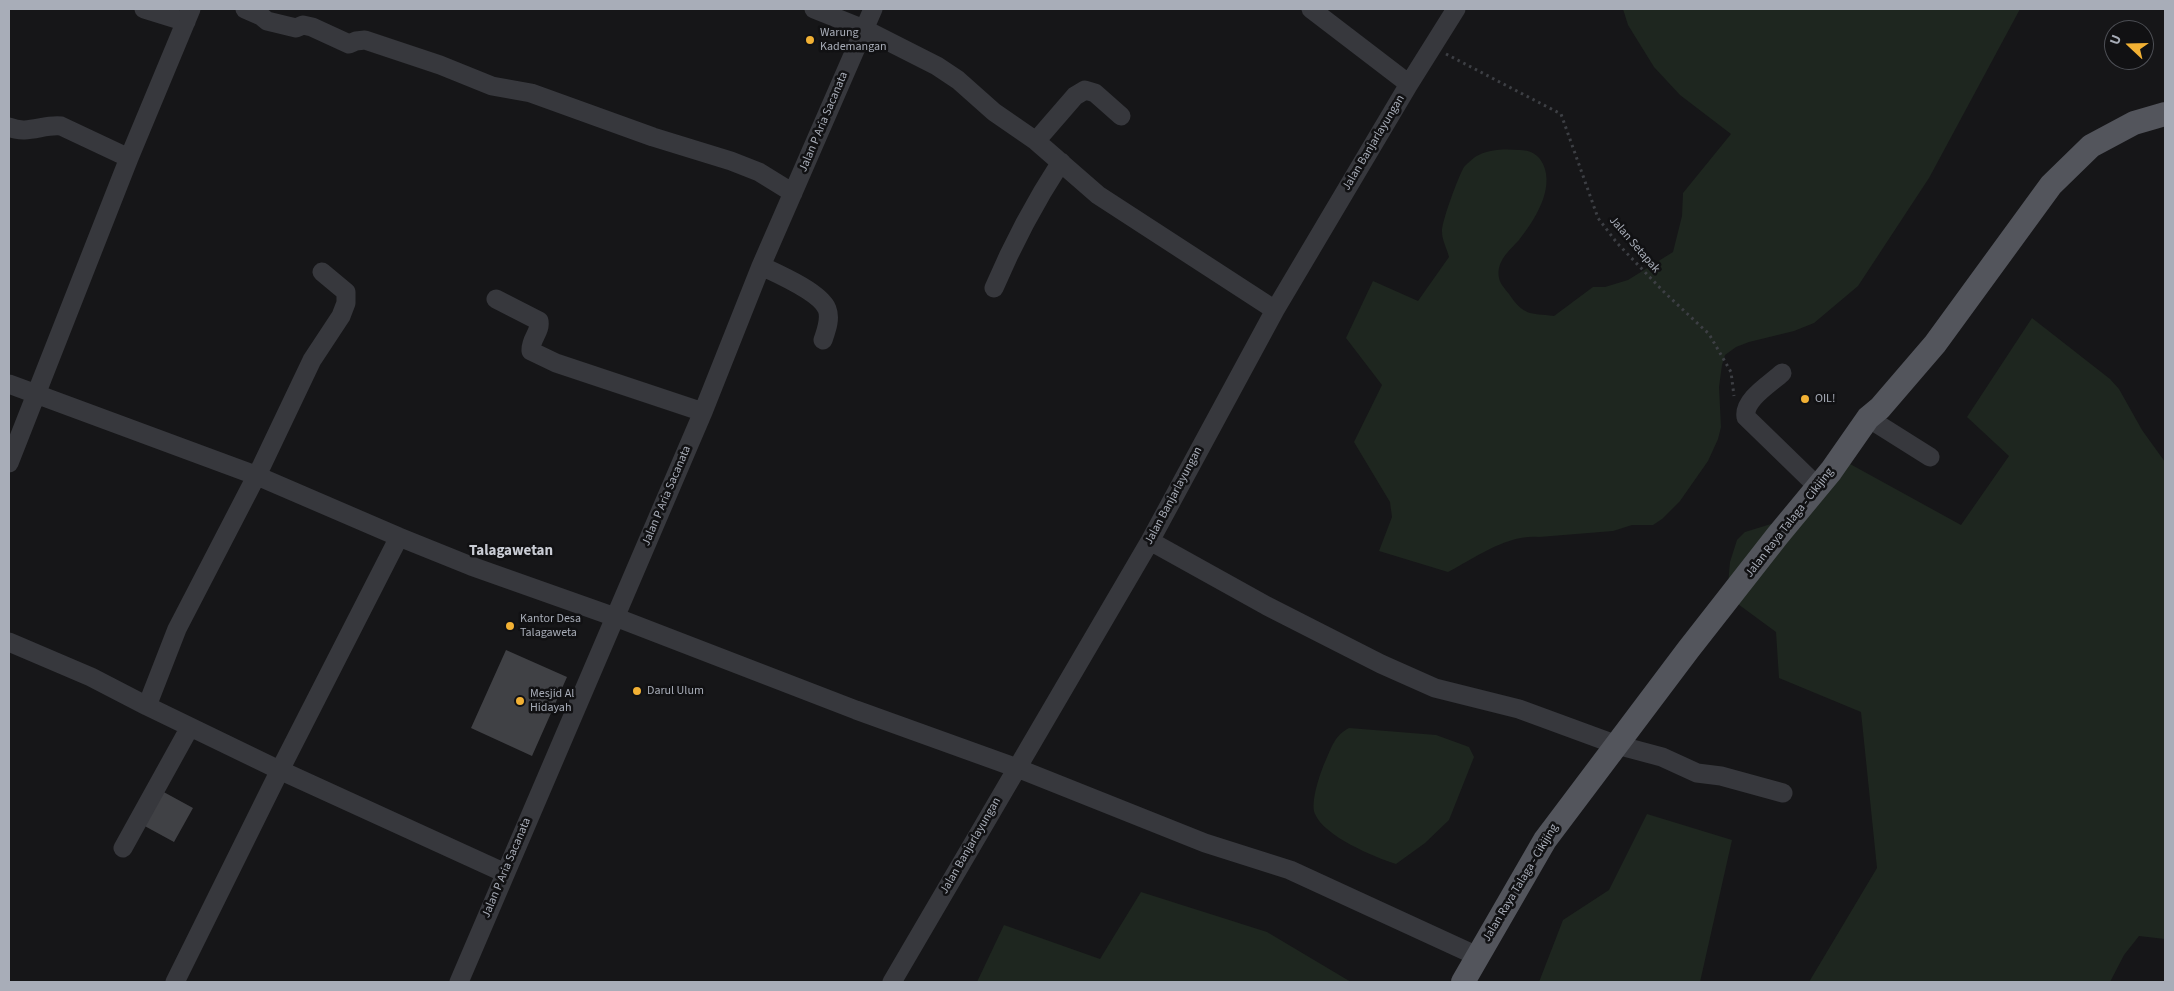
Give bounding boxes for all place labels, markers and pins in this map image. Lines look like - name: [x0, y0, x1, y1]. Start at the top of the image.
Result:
- place label: Warung Kademangan: [820, 26, 887, 54]
- marker: Warung Kademangan: [804, 34, 816, 46]
- place label: OIL!: [1815, 392, 1835, 406]
- marker: OIL!: [1799, 393, 1811, 405]
- place label: Kantor Desa Talagaweta: [520, 612, 581, 640]
- marker: Kantor Desa Talagaweta: [504, 620, 516, 632]
- place label: Darul Ulum: [647, 684, 704, 698]
- marker: Darul Ulum: [631, 685, 643, 697]
- place label: Mesjid Al Hidayah: [530, 687, 574, 715]
- marker: Mesjid Al Hidayah: [514, 695, 526, 707]

